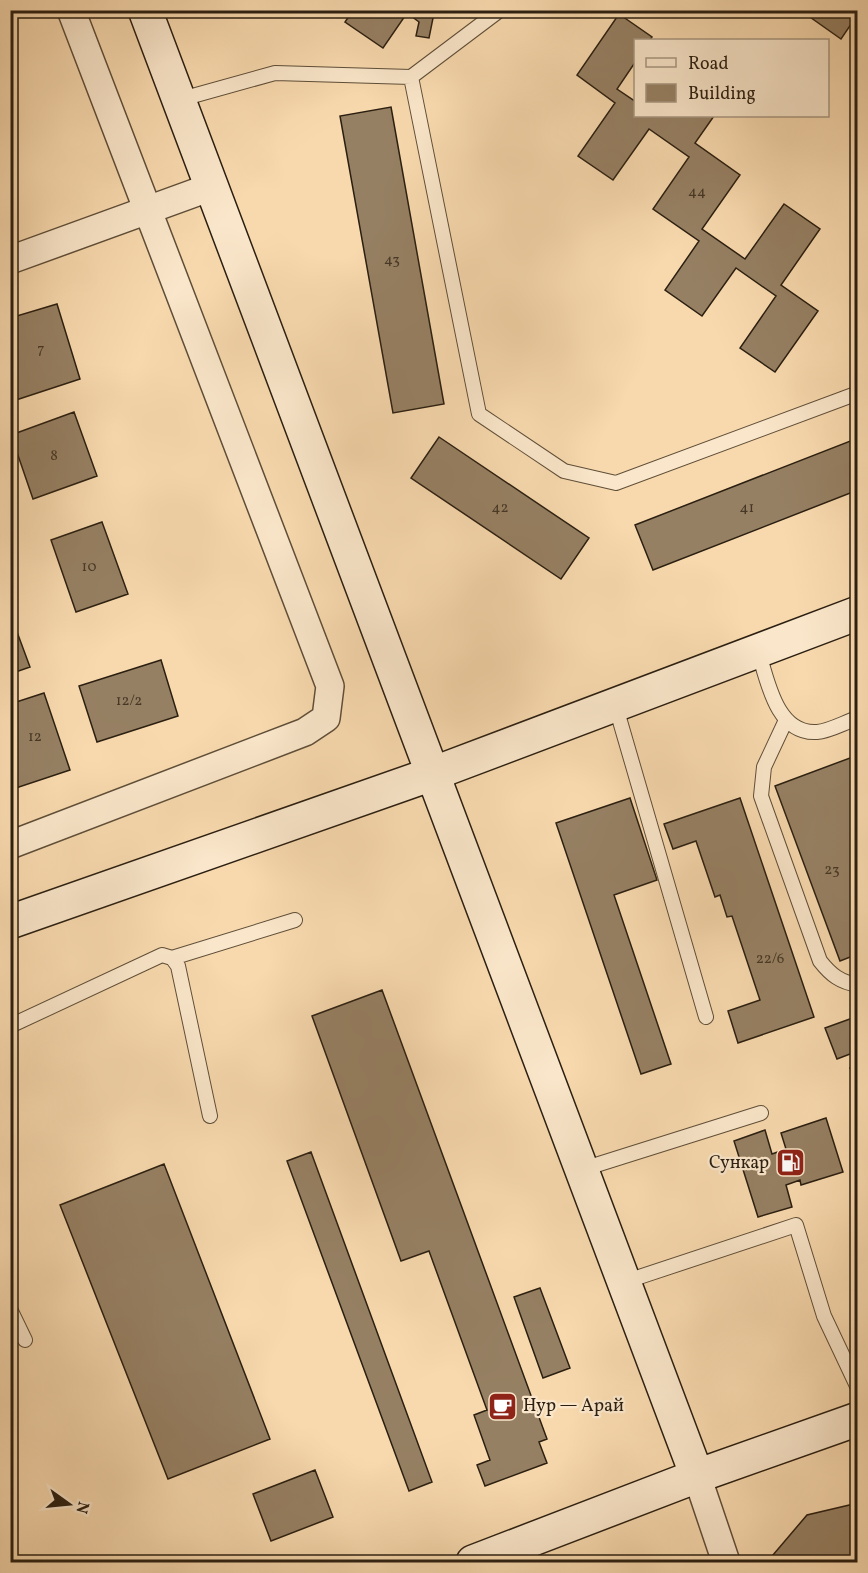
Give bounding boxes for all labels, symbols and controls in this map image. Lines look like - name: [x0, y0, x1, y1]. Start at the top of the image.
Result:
- legend: [634, 39, 829, 117]
- text: Road: [688, 52, 729, 77]
- text: Building: [688, 82, 756, 107]
- house number: 44: [688, 182, 706, 203]
- house number: 43: [384, 250, 400, 271]
- house number: 7: [37, 339, 45, 360]
- house number: 8: [50, 446, 58, 467]
- house number: 42: [491, 498, 509, 519]
- house number: 41: [740, 498, 754, 519]
- house number: 10: [82, 557, 96, 578]
- house number: 12/2: [116, 691, 142, 712]
- house number: 12: [28, 727, 42, 748]
- house number: 23: [824, 860, 840, 881]
- house number: 22/6: [756, 949, 784, 970]
- fuel station icon: Сункар: [774, 1147, 806, 1179]
- place label: Сункар: [709, 1151, 769, 1176]
- cafe icon: Нур — Арай: [486, 1390, 518, 1422]
- place label: Нур — Арай: [523, 1394, 624, 1419]
- north arrow: [39, 1474, 99, 1534]
- text: N: [69, 1499, 94, 1516]

